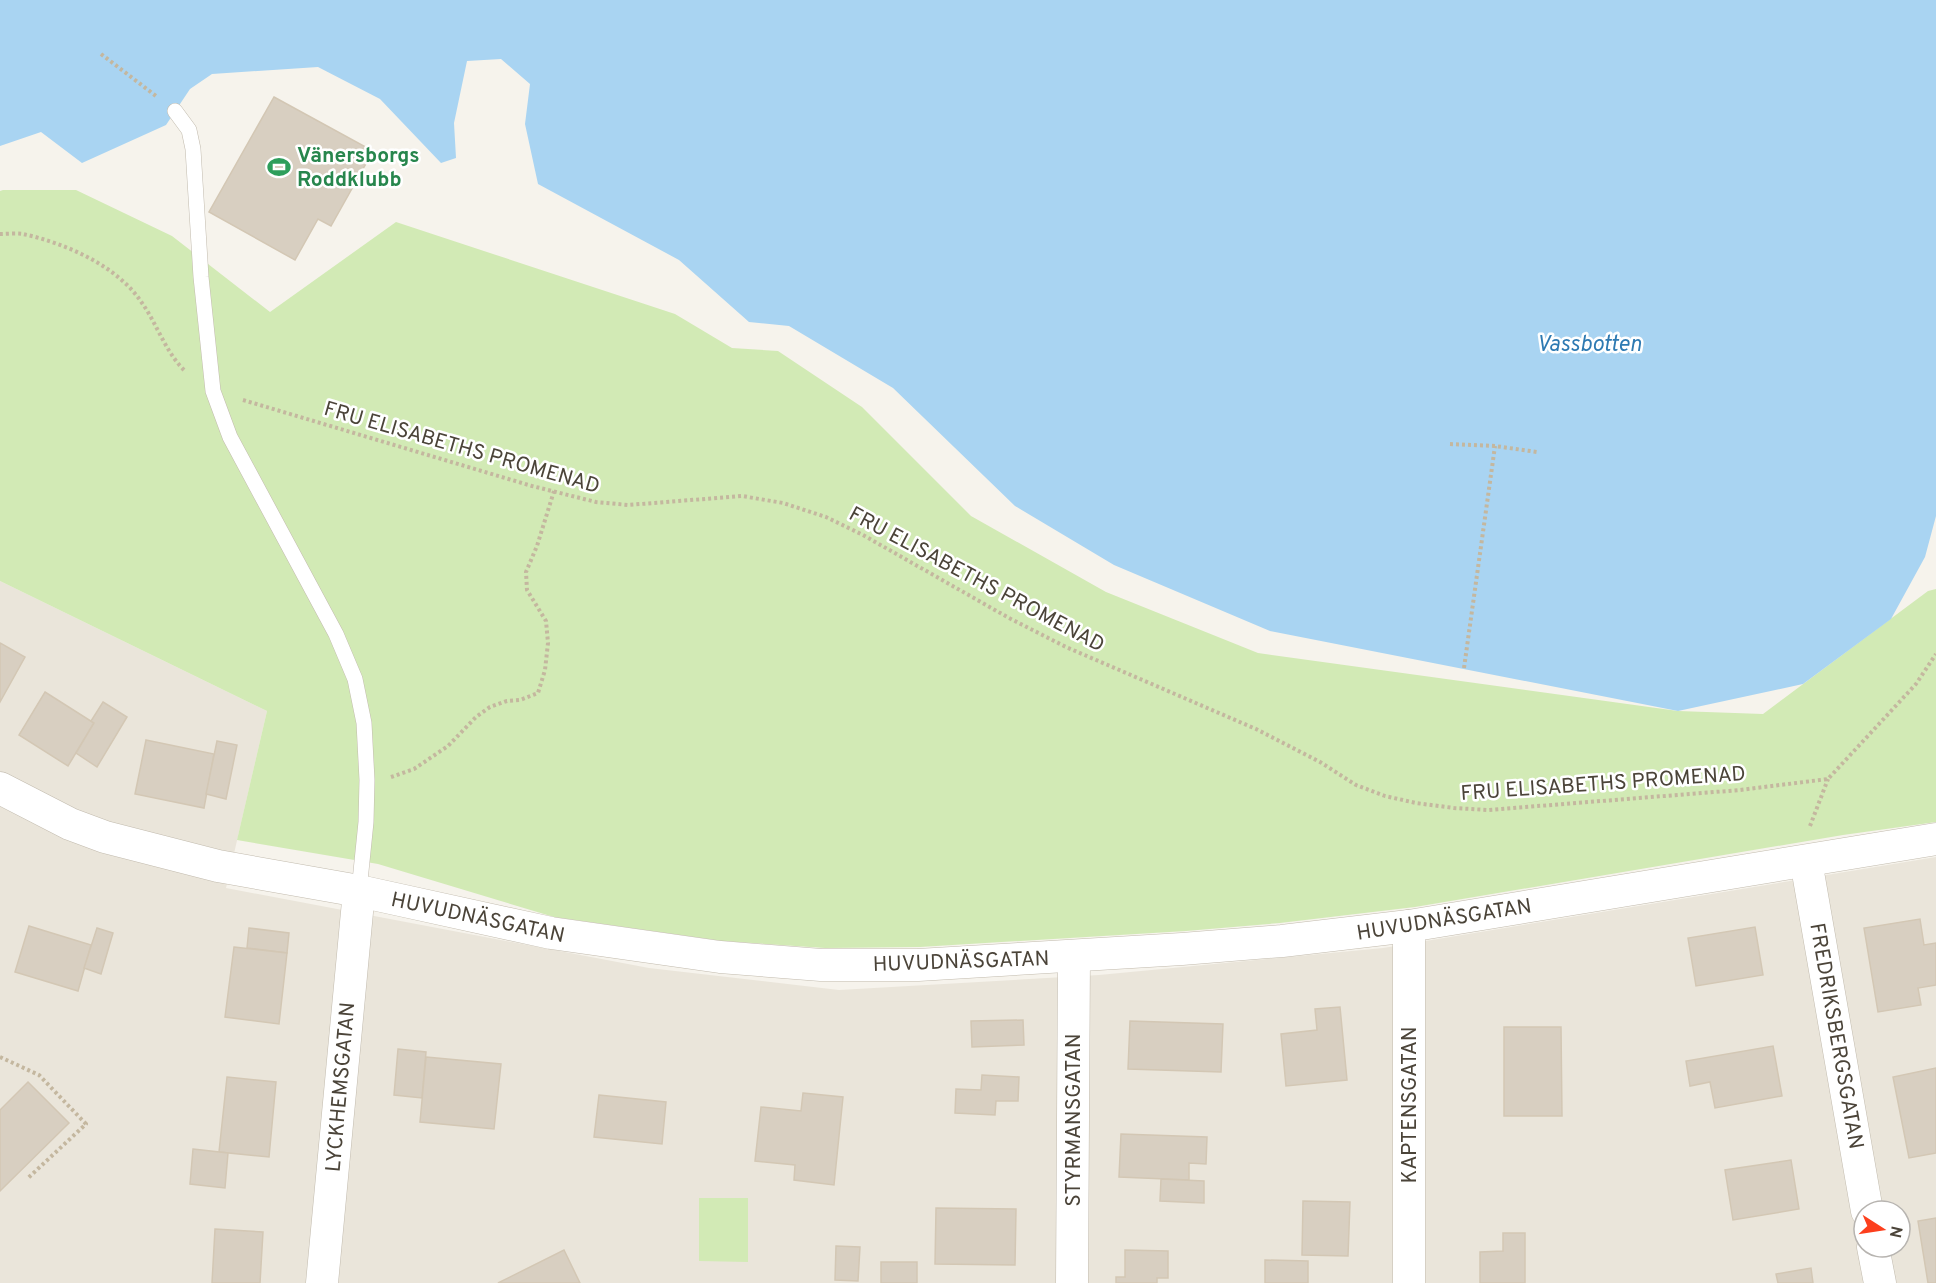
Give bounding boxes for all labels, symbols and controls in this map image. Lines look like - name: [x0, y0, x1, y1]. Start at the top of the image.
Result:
- place label: Vänersborgs Roddklubb: [297, 143, 420, 194]
- sports icon: Vänersborgs Roddklubb: [266, 154, 292, 180]
- water label: Vassbotten: [1537, 332, 1641, 359]
- street label: FRU ELISABETHS PROMENAD: [321, 396, 603, 501]
- street label: FRU ELISABETHS PROMENAD: [844, 501, 1109, 659]
- street label: FRU ELISABETHS PROMENAD: [1460, 761, 1747, 808]
- street label: HUVUDNÄSGATAN: [388, 887, 567, 950]
- street label: HUVUDNÄSGATAN: [1355, 893, 1534, 948]
- street label: FREDRIKSBERGSGATAN: [1802, 921, 1869, 1151]
- street label: HUVUDNÄSGATAN: [872, 946, 1050, 979]
- street label: LYCKHEMSGATAN: [321, 1001, 362, 1173]
- street label: KAPTENSGATAN: [1397, 1026, 1424, 1184]
- street label: STYRMANSGATAN: [1061, 1033, 1088, 1207]
- north arrow: [1852, 1199, 1912, 1259]
- text: N: [1884, 1224, 1906, 1239]

